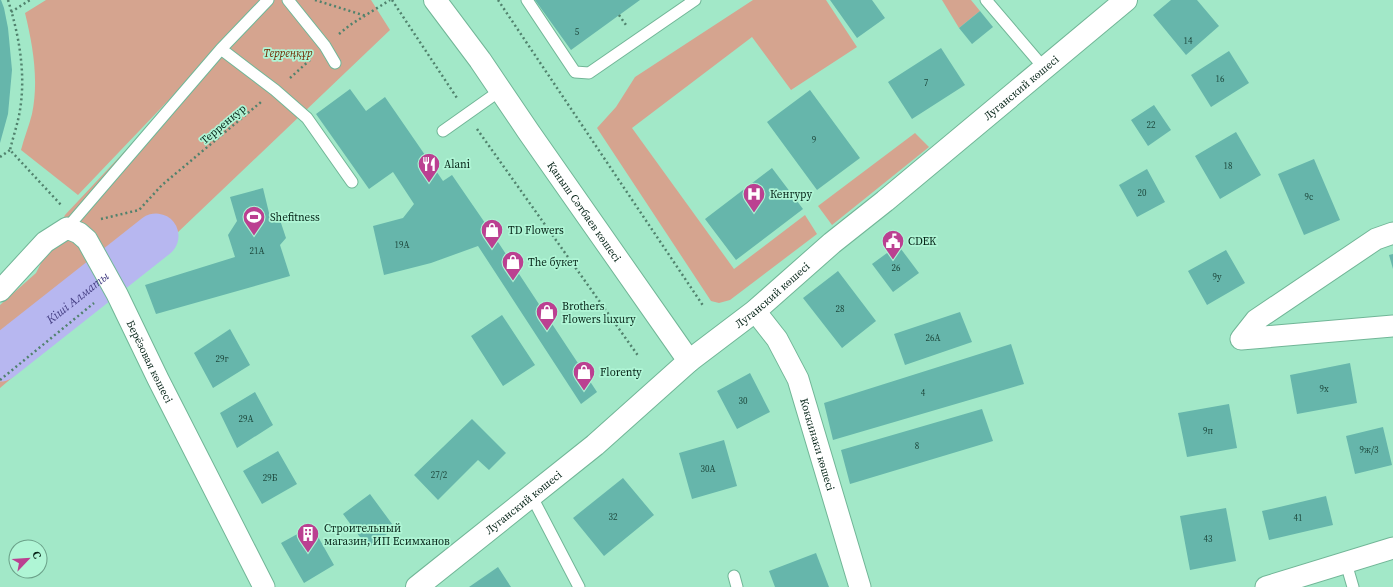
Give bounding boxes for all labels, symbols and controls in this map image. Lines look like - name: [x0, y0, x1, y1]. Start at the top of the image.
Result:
- house number: 5: [575, 26, 580, 38]
- house number: 14: [1183, 35, 1193, 47]
- park label: Терреңқұр: [264, 46, 313, 61]
- street label: Луганский көшесі: [980, 52, 1062, 124]
- house number: 16: [1215, 73, 1225, 85]
- house number: 7: [924, 77, 929, 89]
- street label: Терренкур: [198, 101, 249, 148]
- house number: 22: [1146, 119, 1156, 131]
- house number: 9: [812, 134, 817, 146]
- restaurant icon: Alani: [416, 151, 442, 184]
- place label: Alani: [444, 157, 470, 172]
- street label: Қаныш Сәтбаев көшесі: [544, 159, 624, 265]
- house number: 18: [1223, 160, 1233, 172]
- hospital icon: Кенгуру: [741, 181, 767, 214]
- place label: Кенгуру: [770, 187, 812, 202]
- house number: 20: [1137, 187, 1147, 199]
- house number: 9с: [1305, 191, 1314, 203]
- sports icon: Shefitness: [241, 204, 267, 237]
- place label: Shefitness: [270, 210, 320, 225]
- shop icon: TD Flowers: [479, 217, 505, 250]
- place label: TD Flowers: [508, 223, 564, 238]
- public building icon: CDEK: [880, 228, 906, 261]
- place label: CDEK: [908, 234, 937, 249]
- house number: 19А: [395, 239, 410, 251]
- house number: 21А: [250, 245, 265, 257]
- shop icon: The букет: [500, 249, 526, 282]
- place label: The букет: [528, 255, 579, 270]
- street label: Луганский көшесі: [732, 259, 813, 332]
- house number: 26: [891, 262, 901, 274]
- water label: Кіші Алматы: [42, 268, 113, 328]
- house number: 9у: [1212, 271, 1222, 283]
- shop icon: Brothers Flowers luxury: [534, 299, 560, 332]
- place label: Brothers Flowers luxury: [562, 299, 636, 327]
- house number: 28: [835, 303, 845, 315]
- street label: Берёзовая көшесі: [123, 318, 176, 406]
- house number: 26А: [926, 332, 941, 344]
- house number: 29г: [215, 353, 229, 365]
- shop icon: Florenty: [571, 359, 597, 392]
- place label: Florenty: [600, 365, 642, 380]
- house number: 9х: [1319, 383, 1329, 395]
- house number: 4: [921, 387, 926, 399]
- house number: 30: [738, 395, 748, 407]
- street label: Коккинаки көшесі: [796, 396, 838, 493]
- house number: 29А: [239, 413, 254, 425]
- house number: 9п: [1203, 425, 1213, 437]
- house number: 8: [915, 440, 920, 452]
- house number: 9ж/3: [1360, 444, 1379, 456]
- house number: 30А: [701, 463, 716, 475]
- street label: Луганский көшесі: [482, 467, 565, 538]
- house number: 27/2: [431, 469, 448, 481]
- house number: 29Б: [263, 472, 278, 484]
- house number: 32: [608, 511, 618, 523]
- house number: 41: [1293, 512, 1303, 524]
- building icon: Строительный магазин, ИП Есимханов: [295, 521, 321, 554]
- place label: Строительный магазин, ИП Есимханов: [324, 521, 450, 549]
- house number: 43: [1203, 533, 1213, 545]
- north arrow: [8, 539, 48, 579]
- text: С: [28, 549, 45, 561]

